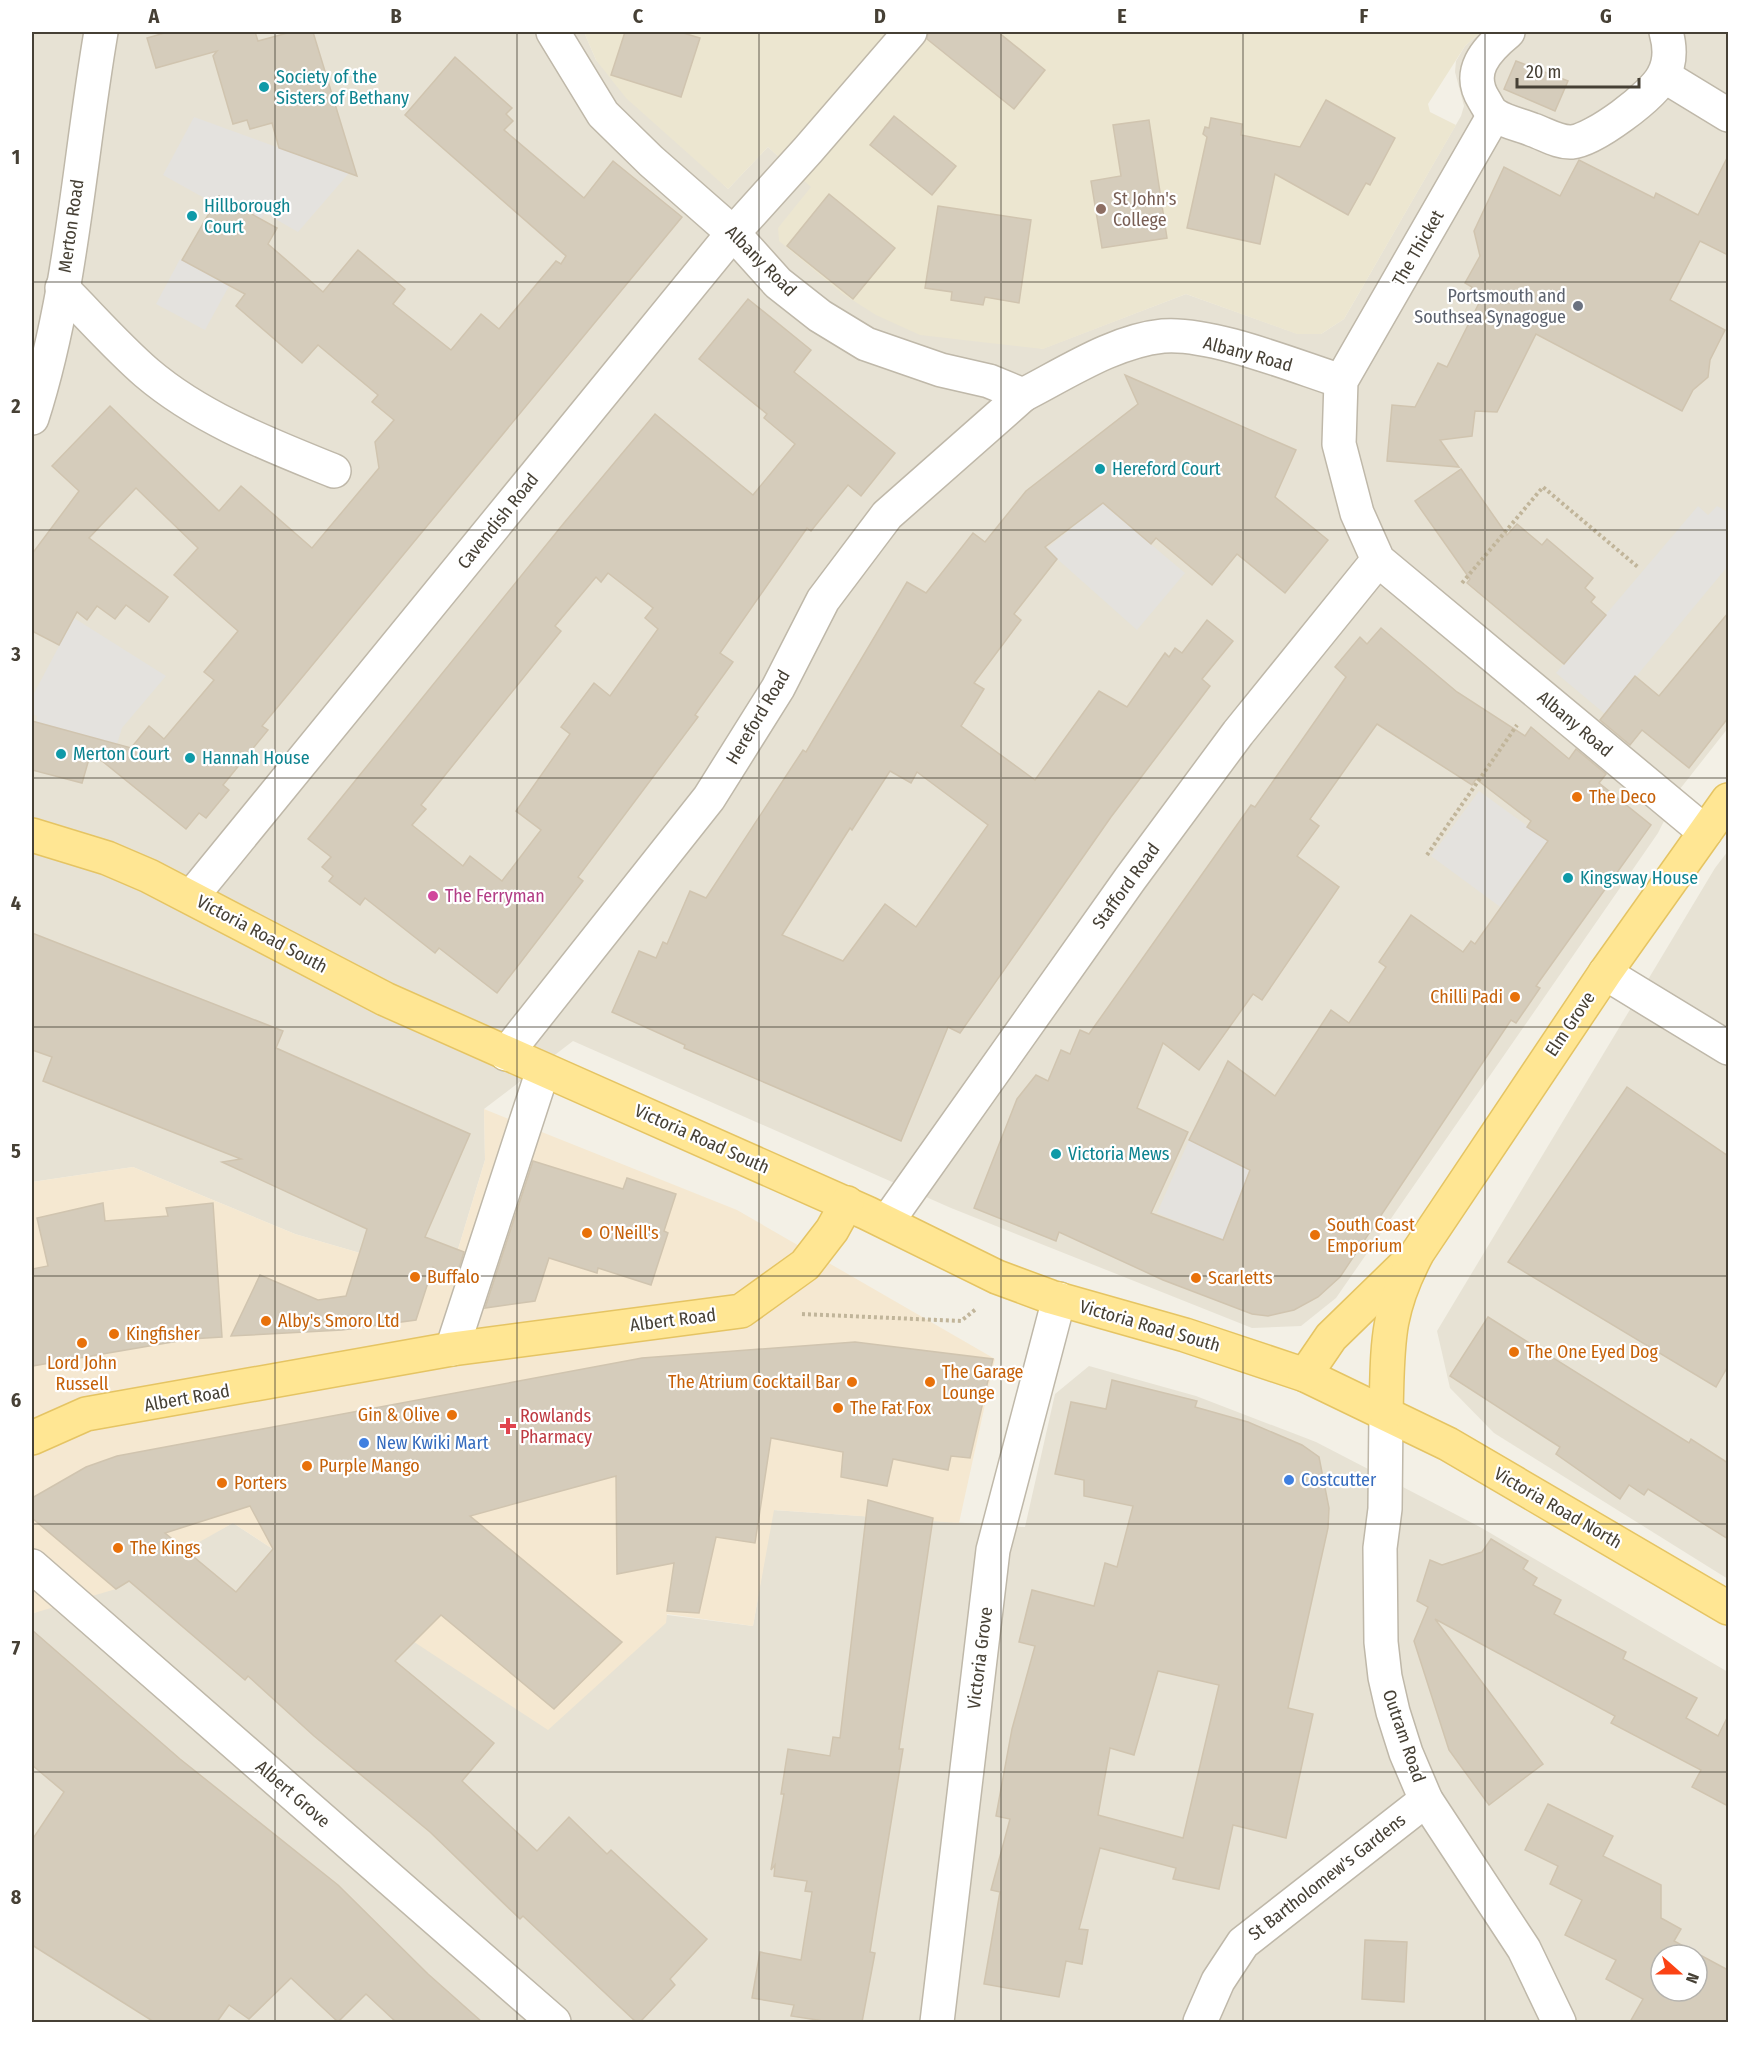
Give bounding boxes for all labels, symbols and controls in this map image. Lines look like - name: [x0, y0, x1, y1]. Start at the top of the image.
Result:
- text: A: [148, 4, 161, 28]
- text: B: [390, 4, 402, 28]
- text: C: [633, 4, 644, 28]
- text: D: [874, 4, 886, 28]
- text: E: [1117, 4, 1127, 28]
- text: F: [1360, 4, 1369, 28]
- text: G: [1600, 4, 1612, 28]
- scale bar: [1517, 51, 1638, 89]
- text: 20 m: [1526, 61, 1561, 83]
- place label: Society of the Sisters of Bethany: [276, 66, 409, 109]
- marker: Society of the Sisters of Bethany: [257, 80, 271, 94]
- text: 1: [12, 145, 20, 169]
- street label: Merton Road: [54, 178, 88, 274]
- place label: St John's College: [1113, 188, 1177, 231]
- place label: Hillborough Court: [204, 195, 291, 238]
- marker: St John's College: [1094, 202, 1108, 216]
- street label: The Thicket: [1387, 206, 1449, 290]
- marker: Hillborough Court: [185, 209, 199, 223]
- street label: Albany Road: [721, 221, 801, 301]
- place label: Portsmouth and Southsea Synagogue: [1414, 285, 1566, 328]
- marker: Portsmouth and Southsea Synagogue: [1571, 299, 1585, 313]
- street label: Albany Road: [1201, 332, 1295, 376]
- text: 2: [10, 394, 21, 418]
- place label: Hereford Court: [1112, 458, 1221, 480]
- marker: Hereford Court: [1093, 462, 1107, 476]
- street label: Cavendish Road: [453, 469, 543, 573]
- text: 3: [10, 642, 21, 666]
- street label: Hereford Road: [721, 666, 795, 768]
- street label: Albany Road: [1533, 686, 1617, 762]
- place label: Merton Court: [73, 743, 170, 765]
- marker: Merton Court: [54, 747, 68, 761]
- place label: Hannah House: [202, 747, 310, 769]
- marker: Hannah House: [183, 751, 197, 765]
- place label: The Deco: [1589, 786, 1656, 808]
- marker: The Deco: [1570, 790, 1584, 804]
- street label: Stafford Road: [1087, 839, 1165, 933]
- place label: Kingsway House: [1580, 867, 1698, 889]
- marker: Kingsway House: [1561, 871, 1575, 885]
- place label: The Ferryman: [445, 885, 545, 907]
- marker: The Ferryman: [426, 889, 440, 903]
- street label: Victoria Road South: [193, 890, 331, 978]
- text: 4: [11, 891, 21, 915]
- place label: Chilli Padi: [1430, 986, 1503, 1008]
- street label: Elm Grove: [1540, 987, 1600, 1061]
- marker: Chilli Padi: [1508, 990, 1522, 1004]
- street label: Victoria Road South: [631, 1099, 773, 1179]
- text: 5: [11, 1139, 21, 1163]
- place label: Victoria Mews: [1068, 1143, 1170, 1165]
- marker: Victoria Mews: [1049, 1147, 1063, 1161]
- place label: South Coast Emporium: [1327, 1214, 1415, 1257]
- place label: O'Neill's: [599, 1222, 659, 1244]
- marker: O'Neill's: [580, 1226, 594, 1240]
- marker: South Coast Emporium: [1308, 1228, 1322, 1242]
- place label: Buffalo: [427, 1266, 480, 1288]
- place label: Scarletts: [1208, 1267, 1273, 1289]
- marker: Buffalo: [408, 1270, 422, 1284]
- marker: Scarletts: [1189, 1271, 1203, 1285]
- street label: Victoria Road South: [1077, 1295, 1223, 1357]
- street label: Albert Road: [629, 1304, 717, 1336]
- place label: Alby's Smoro Ltd: [278, 1310, 400, 1332]
- marker: Alby's Smoro Ltd: [259, 1314, 273, 1328]
- place label: Kingfisher: [126, 1323, 200, 1345]
- marker: Kingfisher: [107, 1327, 121, 1341]
- marker: Lord John Russell: [75, 1336, 89, 1350]
- place label: The One Eyed Dog: [1526, 1341, 1659, 1363]
- marker: The One Eyed Dog: [1507, 1345, 1521, 1359]
- place label: Lord John Russell: [47, 1352, 117, 1395]
- place label: The Garage Lounge: [942, 1361, 1024, 1404]
- place label: The Atrium Cocktail Bar: [668, 1371, 841, 1393]
- marker: The Atrium Cocktail Bar: [845, 1375, 859, 1389]
- marker: The Garage Lounge: [923, 1375, 937, 1389]
- street label: Albert Road: [143, 1380, 231, 1416]
- text: 6: [11, 1388, 21, 1412]
- place label: The Fat Fox: [850, 1397, 931, 1419]
- marker: The Fat Fox: [831, 1401, 845, 1415]
- place label: Gin & Olive: [358, 1404, 440, 1426]
- place label: Rowlands Pharmacy: [520, 1405, 592, 1448]
- marker: Gin & Olive: [445, 1408, 459, 1422]
- marker: Rowlands Pharmacy: [501, 1419, 515, 1433]
- place label: New Kwiki Mart: [376, 1432, 489, 1454]
- marker: New Kwiki Mart: [357, 1436, 371, 1450]
- place label: Purple Mango: [319, 1455, 420, 1477]
- marker: Purple Mango: [300, 1459, 314, 1473]
- street label: Victoria Road North: [1490, 1462, 1626, 1554]
- place label: Costcutter: [1301, 1469, 1377, 1491]
- place label: Porters: [234, 1472, 287, 1494]
- marker: Costcutter: [1282, 1473, 1296, 1487]
- marker: Porters: [215, 1476, 229, 1490]
- place label: The Kings: [130, 1537, 201, 1559]
- marker: The Kings: [111, 1541, 125, 1555]
- street label: Victoria Grove: [963, 1606, 997, 1710]
- text: 7: [12, 1636, 21, 1660]
- street label: Outram Road: [1378, 1687, 1430, 1785]
- street label: Albert Grove: [251, 1756, 335, 1832]
- street label: St Bartholomew's Gardens: [1244, 1809, 1410, 1945]
- text: 8: [11, 1885, 22, 1909]
- north arrow: [1649, 1943, 1709, 2003]
- text: N: [1682, 1970, 1703, 1986]

